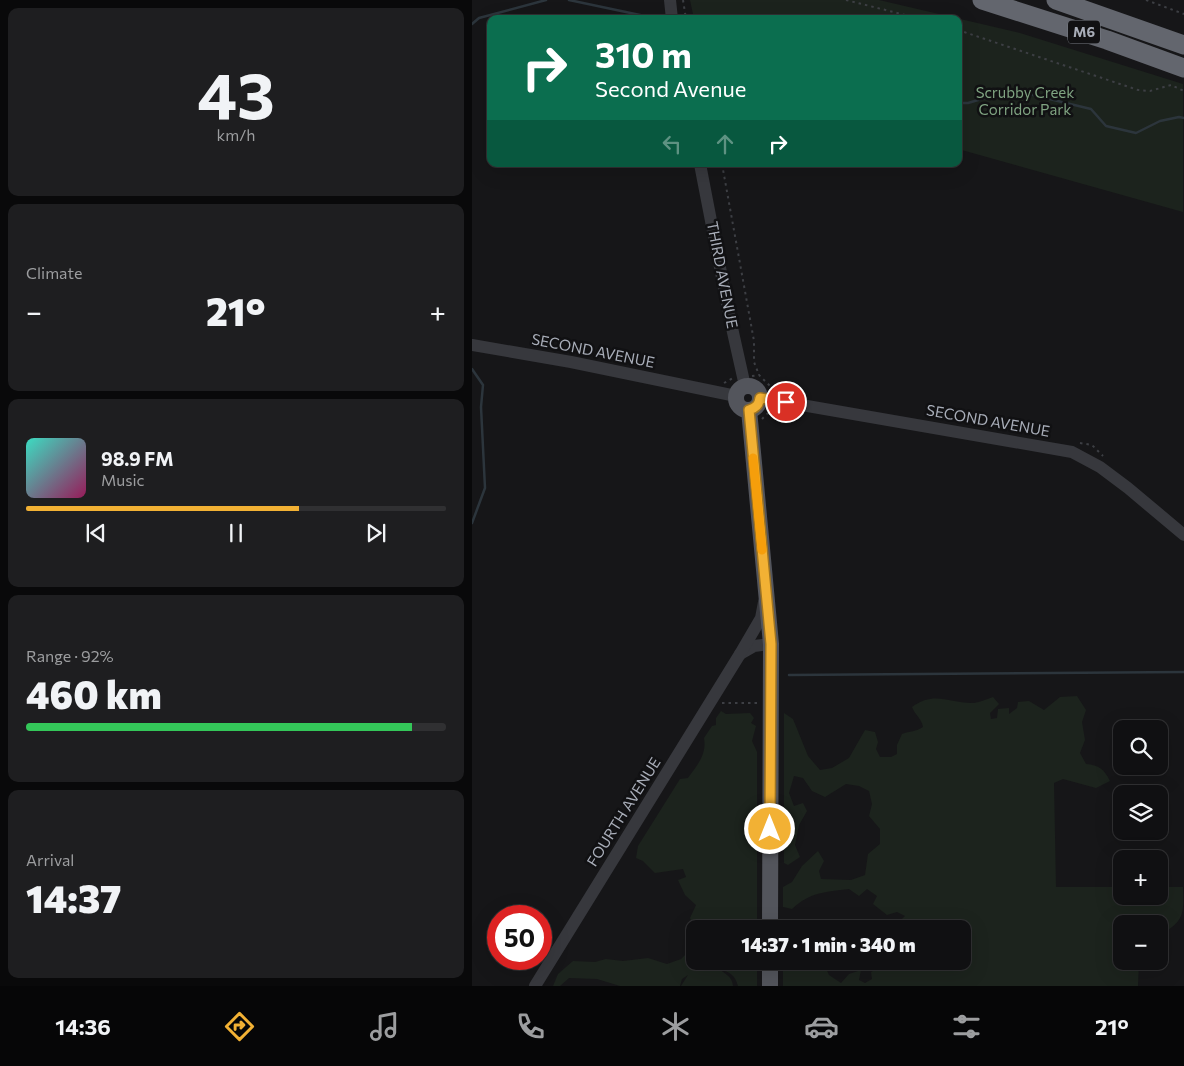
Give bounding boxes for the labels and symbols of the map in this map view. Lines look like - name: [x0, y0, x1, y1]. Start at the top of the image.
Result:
- road number: M6: [1068, 21, 1100, 44]
- park label: Scrubby Creek Corridor Park: [976, 83, 1074, 118]
- street label: THIRD AVENUE: [704, 220, 742, 330]
- street label: SECOND AVENUE: [530, 329, 656, 371]
- pin: [765, 381, 807, 423]
- street label: SECOND AVENUE: [925, 400, 1051, 440]
- street label: FOURTH AVENUE: [582, 754, 664, 869]
- position arrow: [743, 802, 795, 854]
- speed limit sign: 50: [487, 905, 552, 970]

